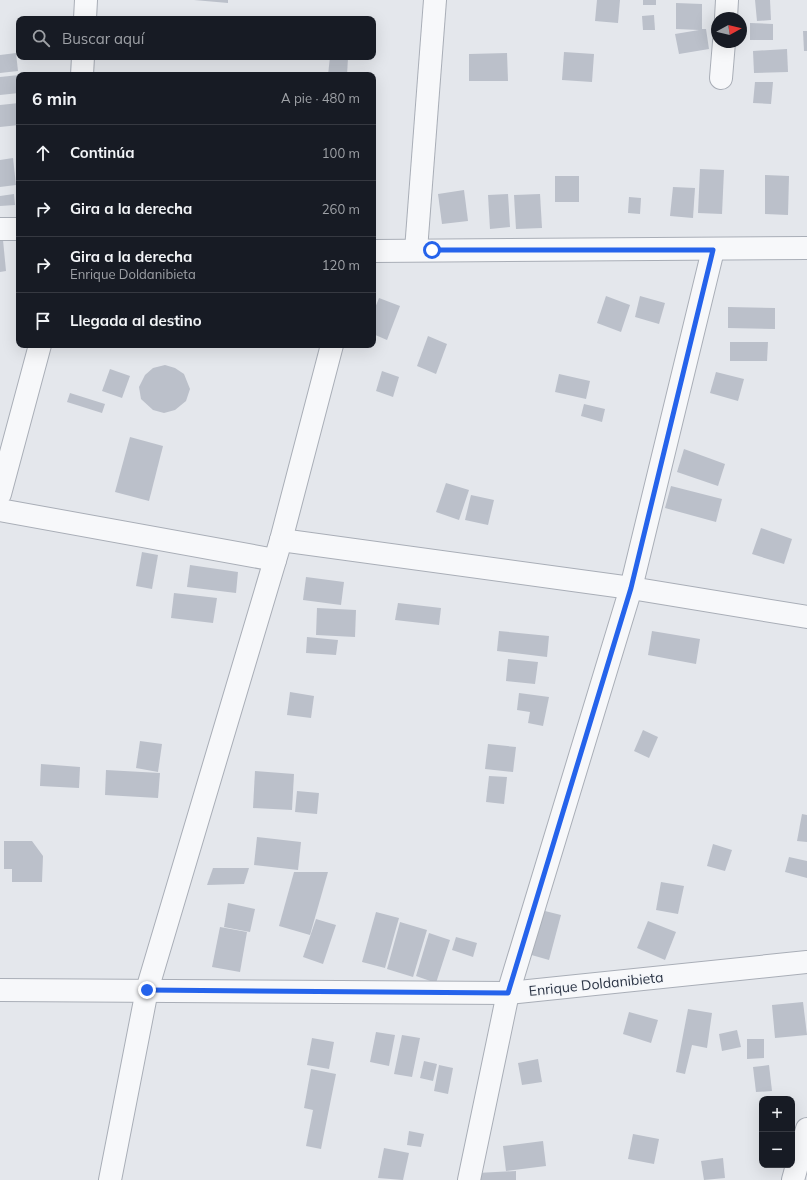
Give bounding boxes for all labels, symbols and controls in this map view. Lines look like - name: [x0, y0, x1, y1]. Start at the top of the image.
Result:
- north arrow: [711, 12, 747, 48]
- search box: [16, 16, 376, 60]
- icon: search: [30, 27, 52, 49]
- text: Buscar aquí: [62, 29, 144, 48]
- text: 6 min: [32, 88, 77, 109]
- text: A pie · 480 m: [281, 90, 360, 106]
- icon: ahead: [32, 142, 54, 164]
- text: Continúa: [70, 143, 135, 162]
- text: 100 m: [322, 145, 360, 161]
- icon: right: [32, 198, 54, 220]
- text: Gira a la derecha: [70, 199, 192, 218]
- text: 260 m: [322, 201, 360, 217]
- route start: [423, 241, 441, 259]
- text: Gira a la derecha: [70, 247, 192, 266]
- icon: right: [32, 254, 54, 276]
- text: 120 m: [322, 257, 360, 273]
- text: Enrique Doldanibieta: [70, 266, 196, 282]
- icon: arrive: [32, 310, 54, 332]
- text: Llegada al destino: [70, 311, 202, 330]
- street label: Enrique Doldanibieta: [528, 968, 664, 1000]
- route end: [138, 981, 156, 999]
- map controls: [759, 1096, 795, 1168]
- button: +: [759, 1096, 795, 1132]
- button: −: [759, 1132, 795, 1168]

